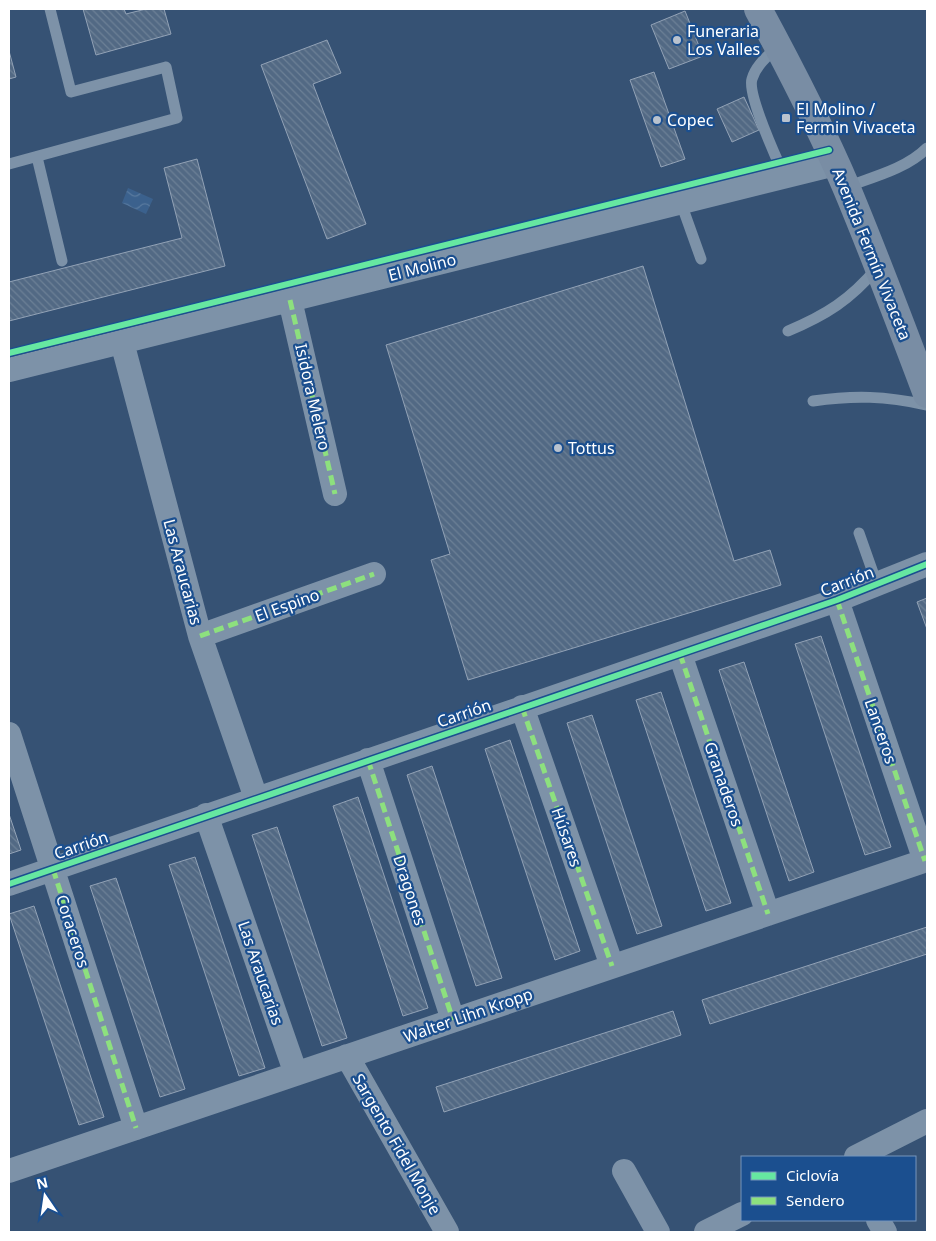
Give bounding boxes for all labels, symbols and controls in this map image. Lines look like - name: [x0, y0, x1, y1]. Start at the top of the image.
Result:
- place label: Funeraria Los Valles: [687, 20, 760, 60]
- marker: Funeraria Los Valles: [671, 34, 683, 46]
- place label: El Molino / Fermin Vivaceta: [796, 98, 915, 138]
- place label: Copec: [667, 109, 714, 131]
- marker: El Molino / Fermin Vivaceta: [780, 112, 792, 124]
- marker: Copec: [651, 114, 663, 126]
- street label: Avenida Fermín Vivaceta: [827, 165, 917, 343]
- street label: El Molino: [386, 248, 458, 286]
- street label: Isidora Melero: [290, 342, 336, 452]
- place label: Tottus: [568, 437, 615, 459]
- marker: Tottus: [552, 442, 564, 454]
- street label: Las Araucarias: [158, 517, 208, 627]
- street label: Carrión: [817, 561, 877, 601]
- street label: El Espino: [252, 583, 322, 627]
- street label: Carrión: [434, 693, 494, 733]
- street label: Lanceros: [860, 695, 902, 767]
- street label: Granaderos: [699, 739, 749, 829]
- street label: Húsares: [547, 804, 587, 870]
- street label: Carrión: [51, 825, 111, 865]
- street label: Dragones: [388, 852, 432, 928]
- street label: Coraceros: [51, 892, 95, 970]
- street label: Las Araucarias: [233, 918, 289, 1028]
- street label: Walter Lihn Kropp: [400, 983, 536, 1047]
- street label: Sargento Fidel Monje: [348, 1069, 446, 1219]
- legend: [741, 1156, 916, 1221]
- text: Ciclovía: [786, 1165, 839, 1185]
- north arrow: [20, 1171, 70, 1221]
- text: N: [34, 1172, 50, 1193]
- text: Sendero: [786, 1190, 845, 1210]

